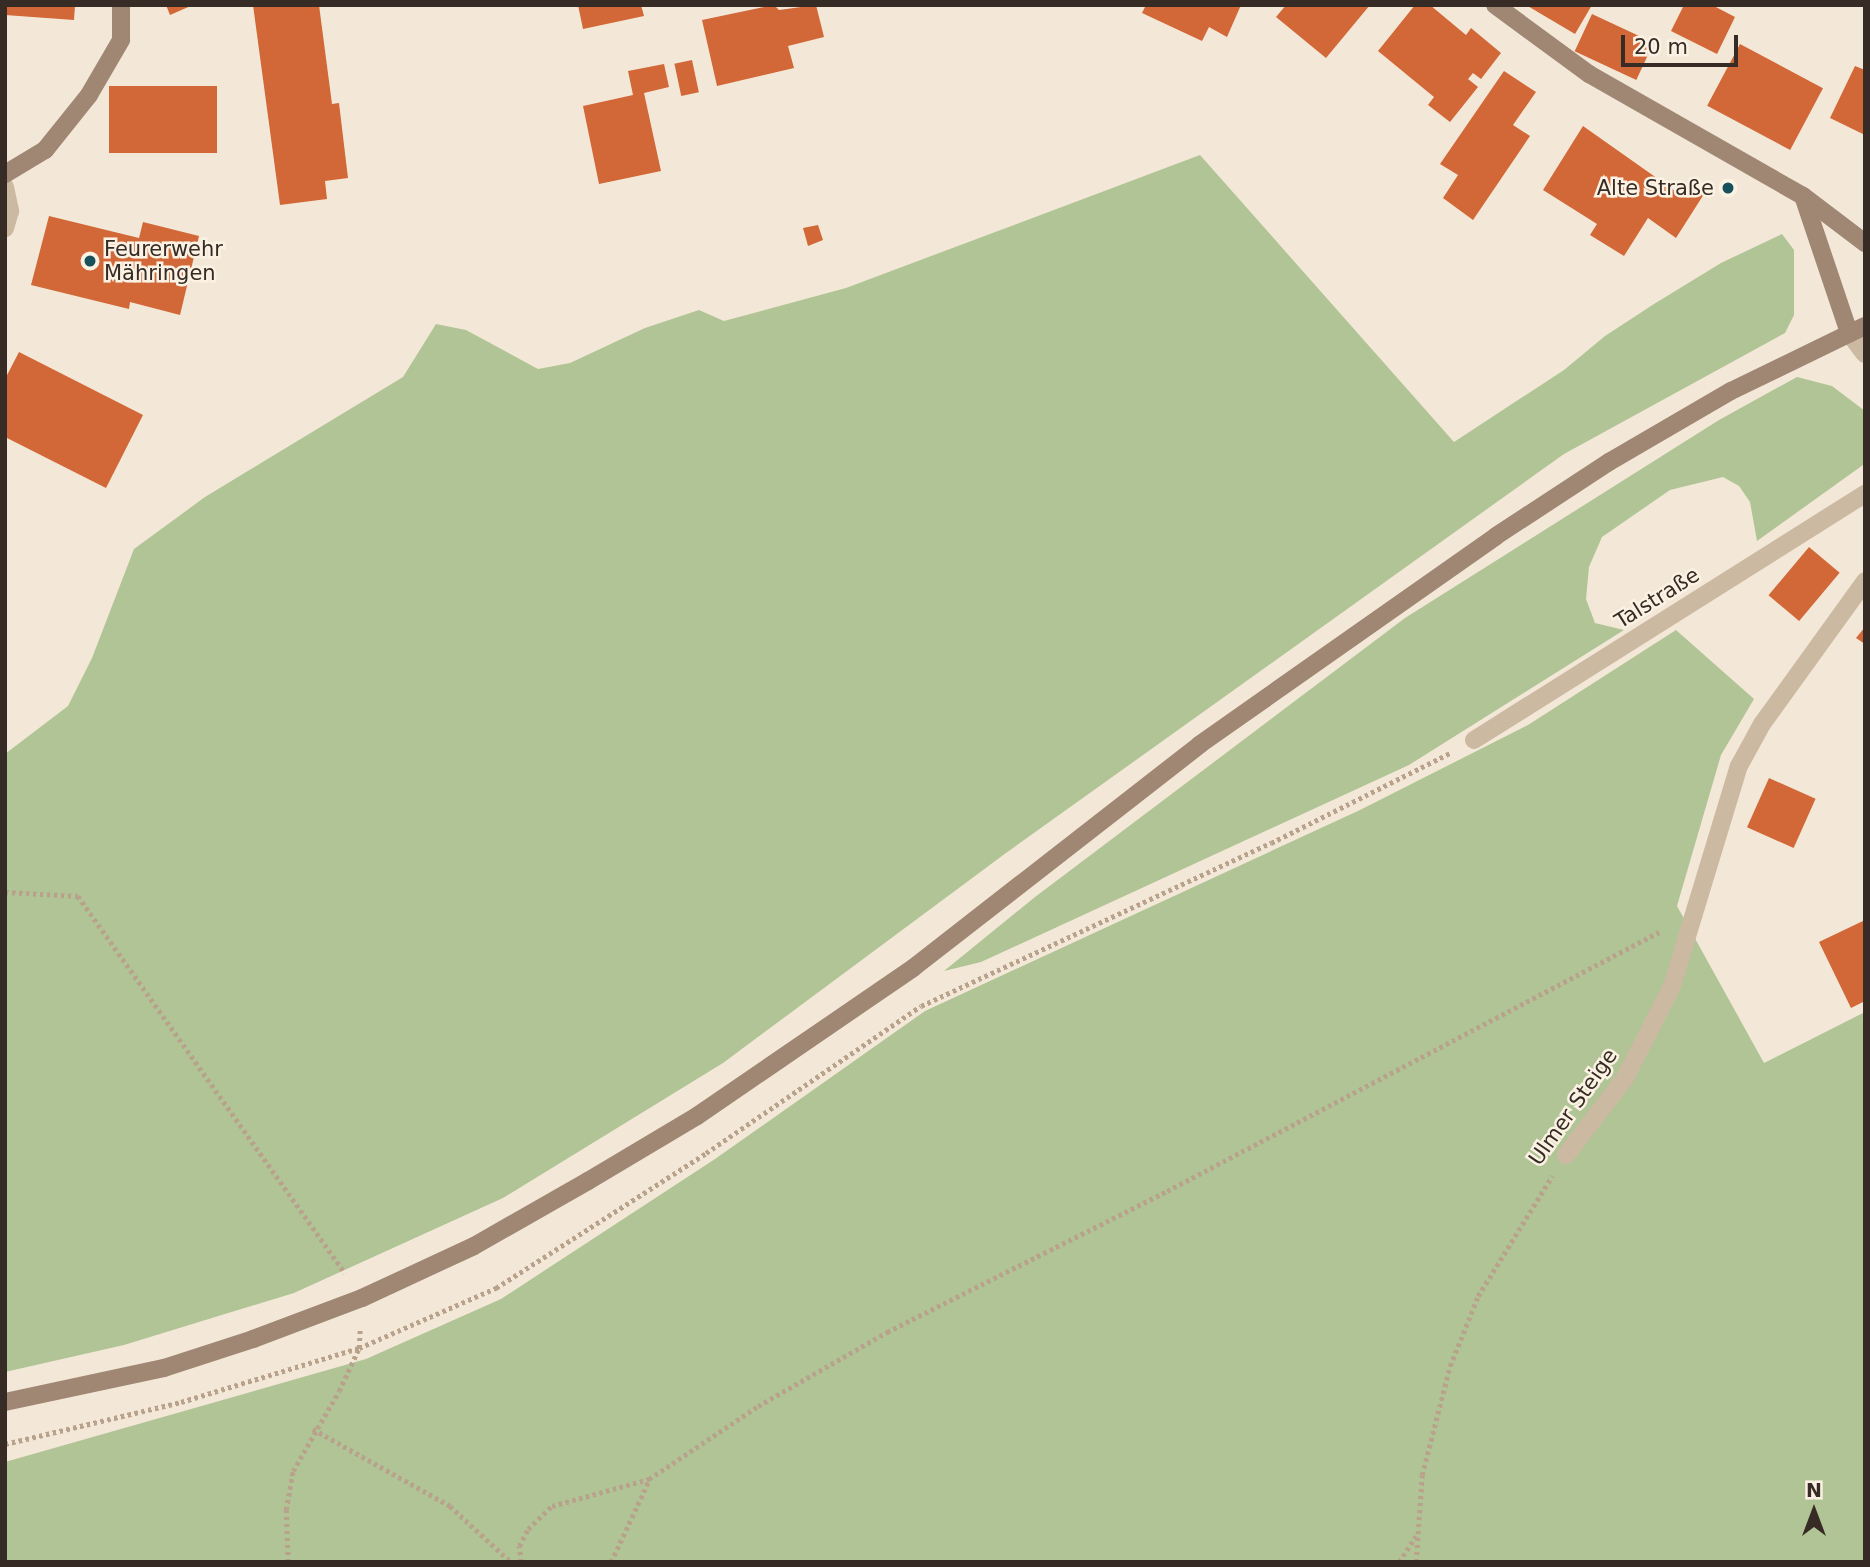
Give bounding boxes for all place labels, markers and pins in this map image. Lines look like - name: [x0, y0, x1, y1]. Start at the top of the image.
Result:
- place label: Alte Straße: [1597, 175, 1714, 201]
- marker: Alte Straße: [1720, 180, 1736, 196]
- place label: Feurerwehr Mähringen: [104, 236, 223, 286]
- marker: Feurerwehr Mähringen: [82, 253, 98, 269]

